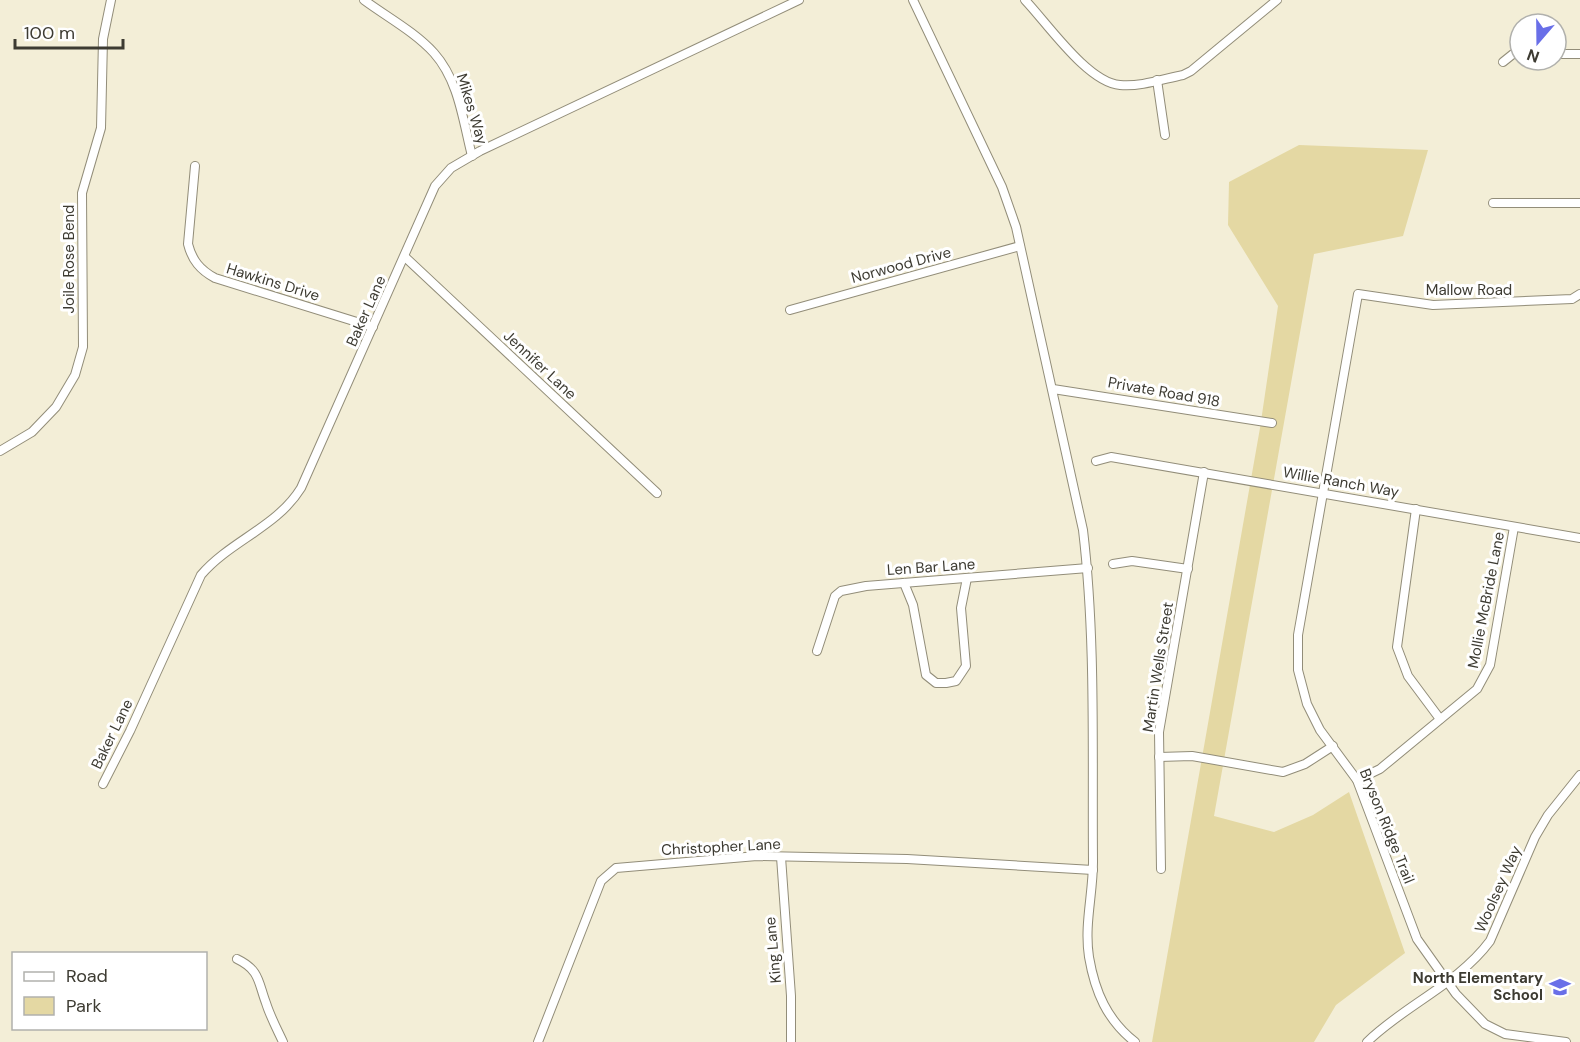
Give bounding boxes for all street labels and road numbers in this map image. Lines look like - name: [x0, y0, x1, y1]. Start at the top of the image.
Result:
- street label: Mikes Way: [452, 71, 492, 148]
- street label: Joile Rose Bend: [59, 205, 79, 313]
- street label: Norwood Drive: [849, 242, 953, 288]
- street label: Hawkins Drive: [224, 258, 322, 306]
- street label: Baker Lane: [342, 272, 390, 350]
- street label: Mallow Road: [1426, 280, 1512, 300]
- street label: Jennifer Lane: [499, 326, 581, 404]
- street label: Private Road 918: [1106, 372, 1222, 412]
- street label: Willie Ranch Way: [1281, 462, 1401, 502]
- street label: Mollie McBride Lane: [1463, 530, 1509, 670]
- street label: Len Bar Lane: [886, 554, 976, 580]
- street label: Martin Wells Street: [1138, 600, 1178, 733]
- street label: Baker Lane: [86, 696, 138, 772]
- street label: Bryson Ridge Trail: [1355, 766, 1419, 886]
- street label: Christopher Lane: [661, 834, 781, 860]
- street label: Woolsey Way: [1470, 842, 1526, 936]
- street label: King Lane: [760, 916, 786, 984]

